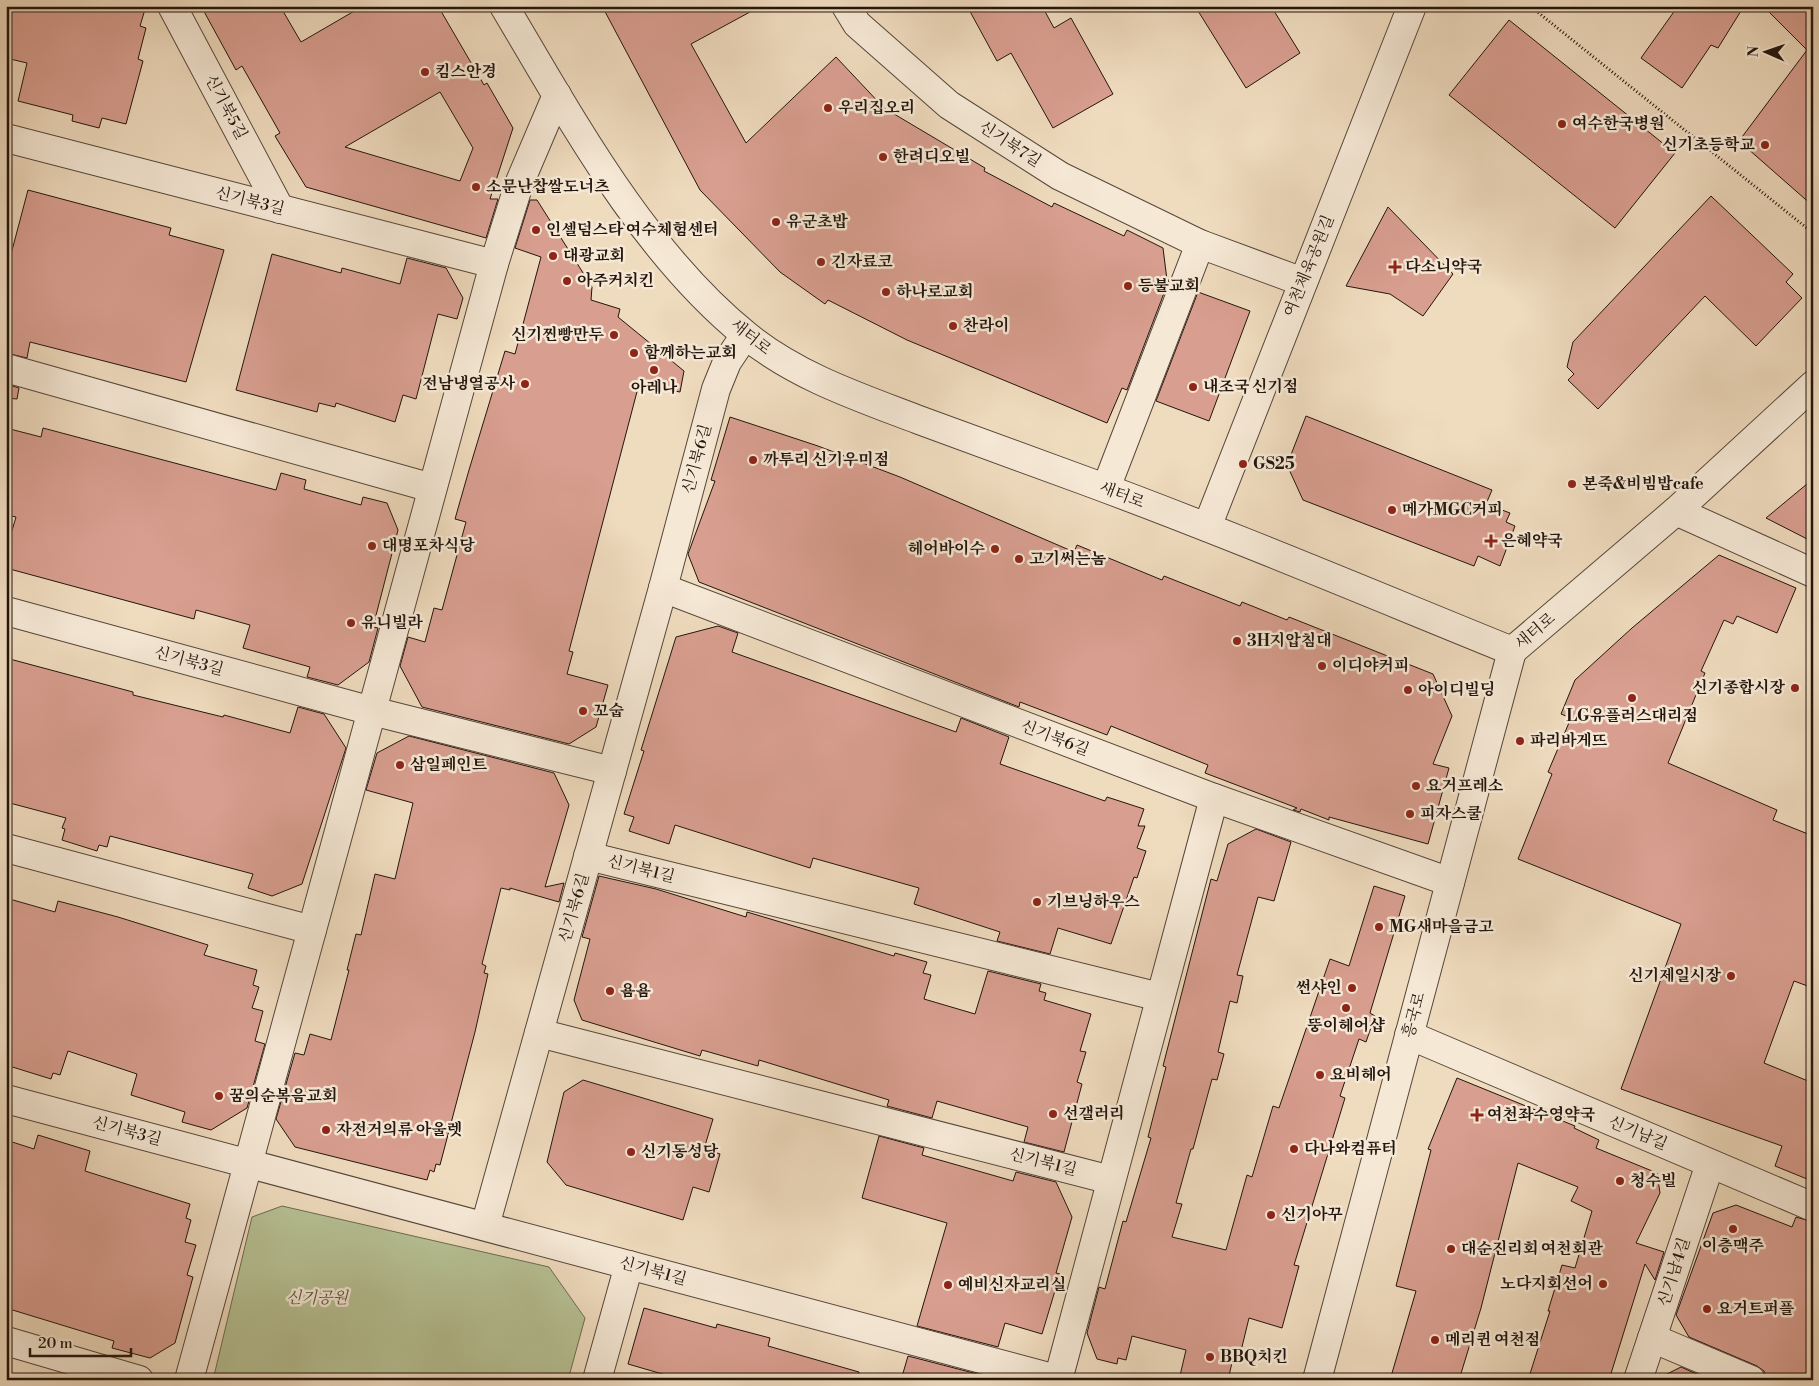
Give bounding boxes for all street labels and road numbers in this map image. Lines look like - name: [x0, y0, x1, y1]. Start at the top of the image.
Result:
- street label: 신기북5길: [201, 71, 251, 143]
- street label: 신기북7길: [975, 117, 1045, 171]
- street label: 신기북3길: [213, 183, 287, 219]
- street label: 여천체육공원길: [1279, 212, 1339, 320]
- street label: 새터로: [727, 315, 776, 360]
- street label: 신기북6길: [678, 422, 716, 496]
- street label: 새터로: [1097, 477, 1148, 513]
- street label: 새터로: [1511, 608, 1560, 654]
- street label: 신기북3길: [152, 642, 226, 680]
- street label: 신기북6길: [1018, 716, 1092, 760]
- street label: 신기북1길: [605, 851, 677, 887]
- street label: 신기북6길: [555, 871, 593, 945]
- street label: 흥국로: [1398, 989, 1430, 1040]
- street label: 신기북3길: [90, 1112, 164, 1150]
- street label: 신기남길: [1606, 1112, 1670, 1154]
- street label: 신기북1길: [1007, 1144, 1079, 1180]
- street label: 신기남4길: [1653, 1235, 1695, 1309]
- street label: 신기북1길: [617, 1252, 689, 1290]

